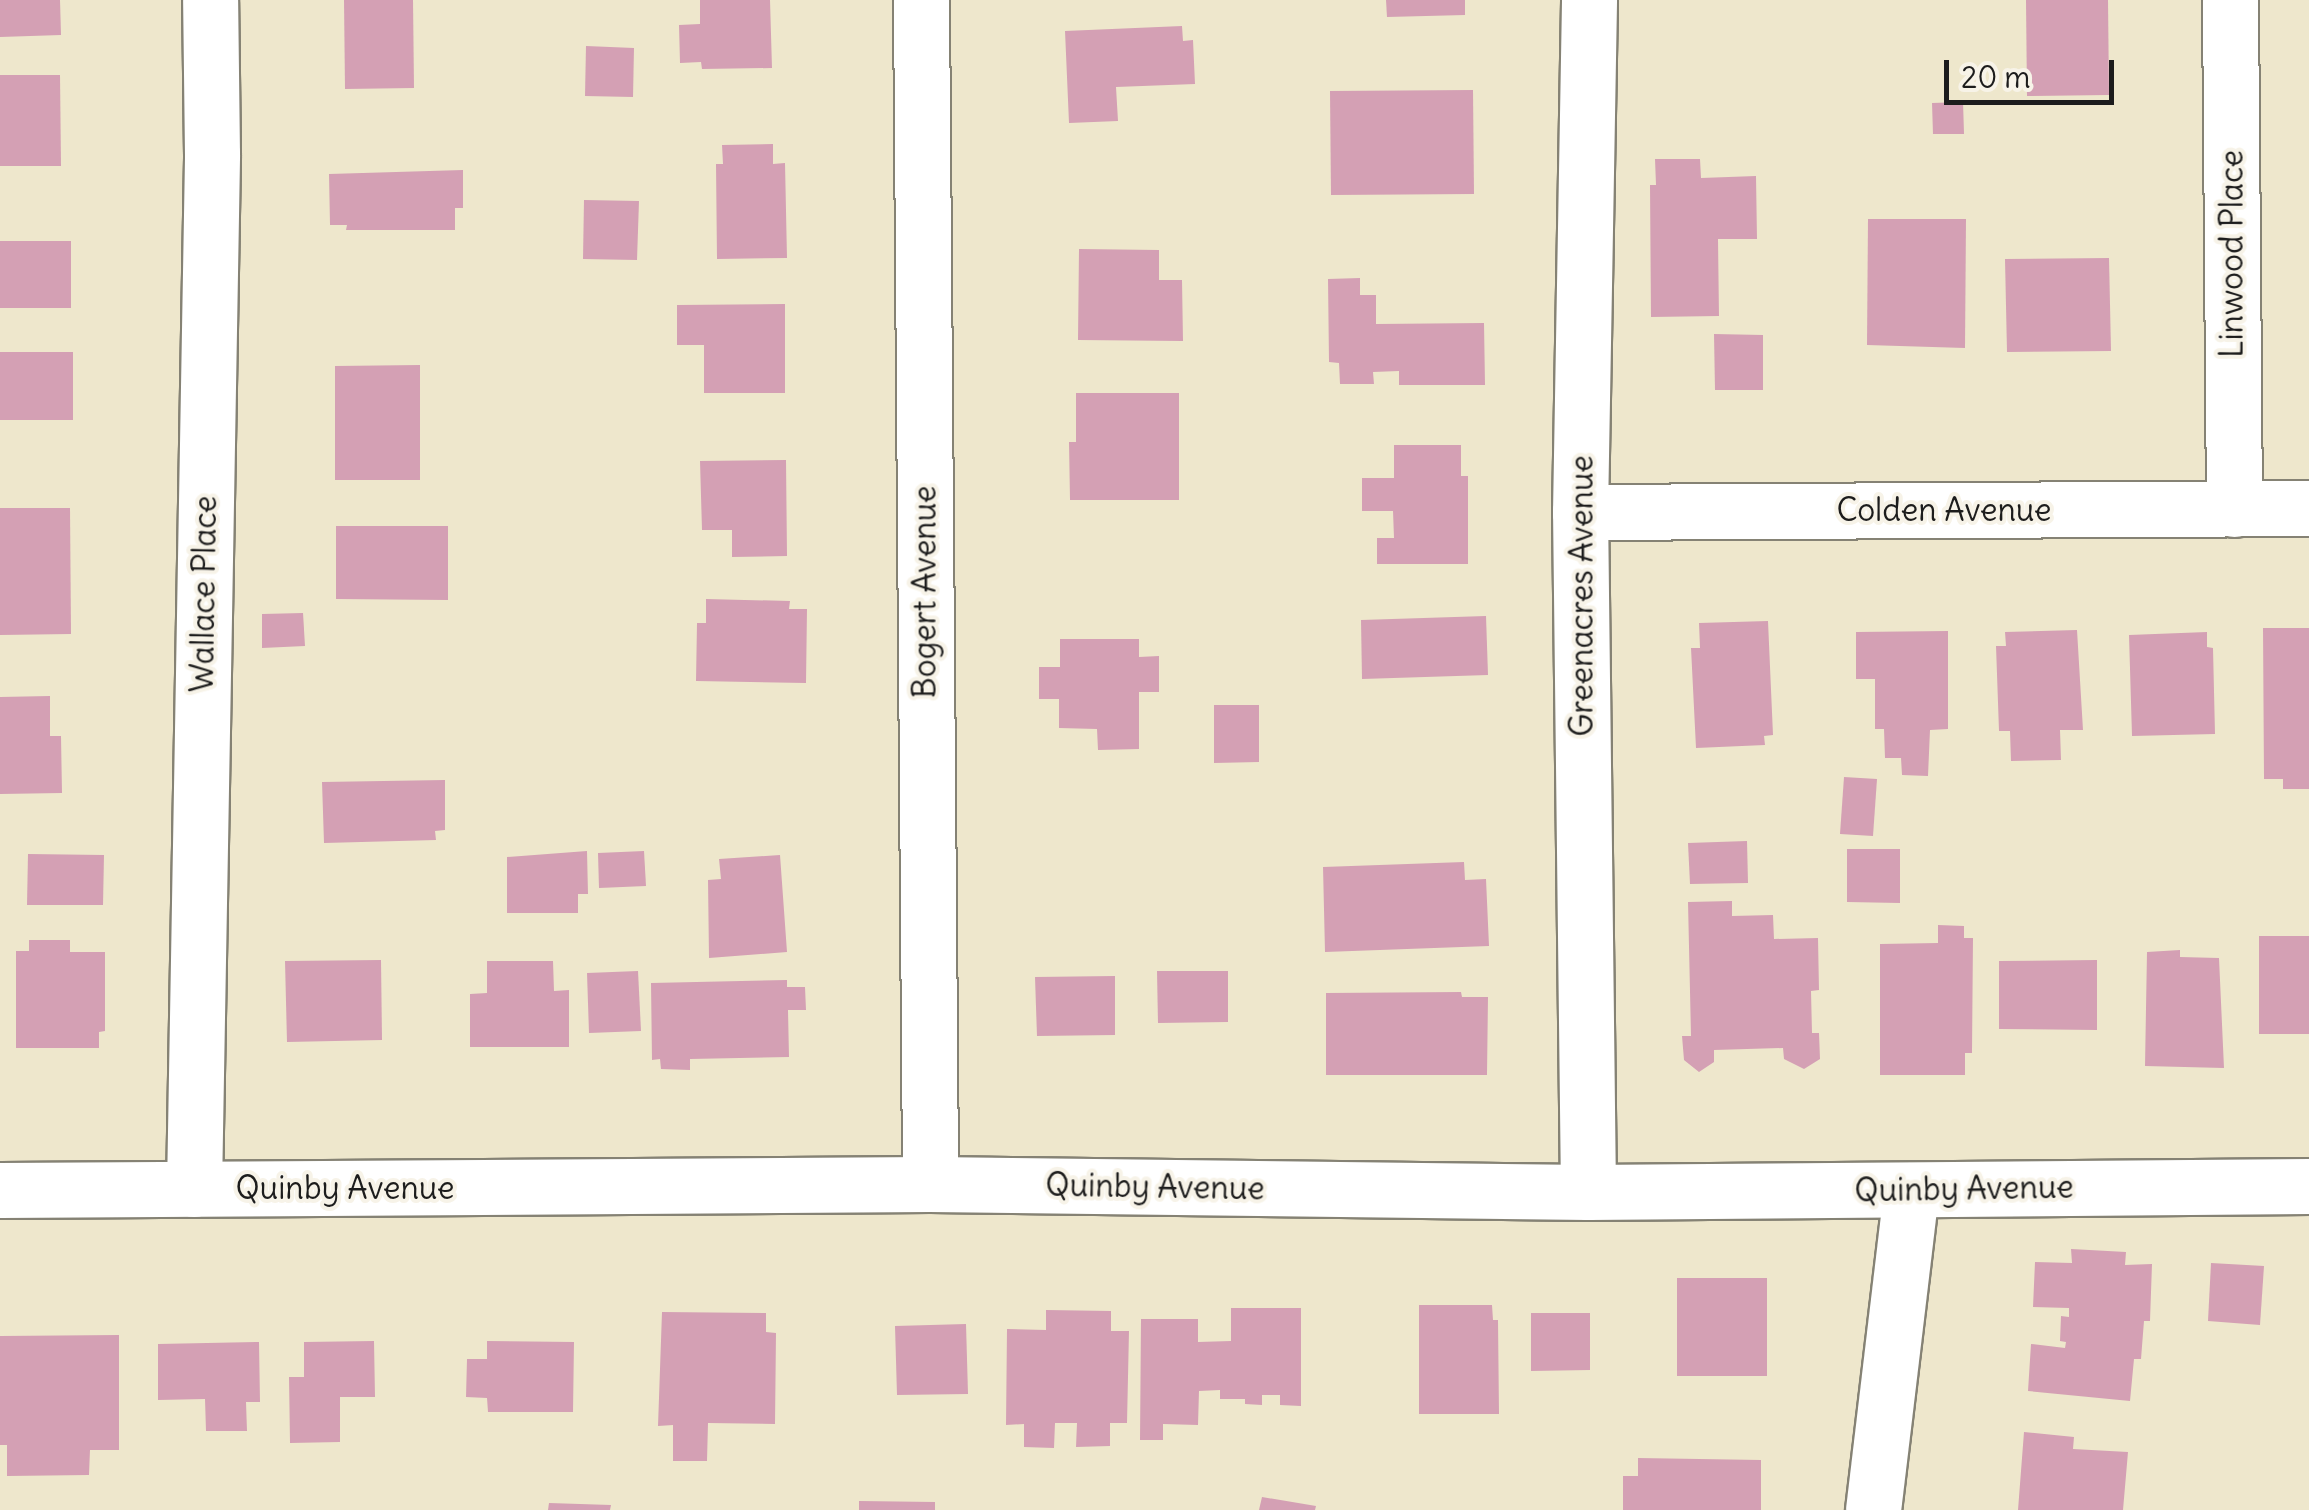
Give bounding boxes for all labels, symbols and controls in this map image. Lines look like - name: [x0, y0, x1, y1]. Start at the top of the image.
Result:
- scale bar: [1949, 40, 2119, 102]
- text: 20 m: [1961, 58, 2031, 96]
- street label: Linwood Place: [2213, 150, 2251, 358]
- street label: Greenacres Avenue: [1563, 455, 1601, 737]
- street label: Bogert Avenue: [906, 486, 944, 698]
- street label: Colden Avenue: [1836, 491, 2052, 529]
- street label: Wallace Place: [183, 495, 225, 693]
- street label: Quinby Avenue: [1045, 1166, 1265, 1208]
- street label: Quinby Avenue: [1854, 1168, 2074, 1210]
- street label: Quinby Avenue: [235, 1169, 455, 1207]

